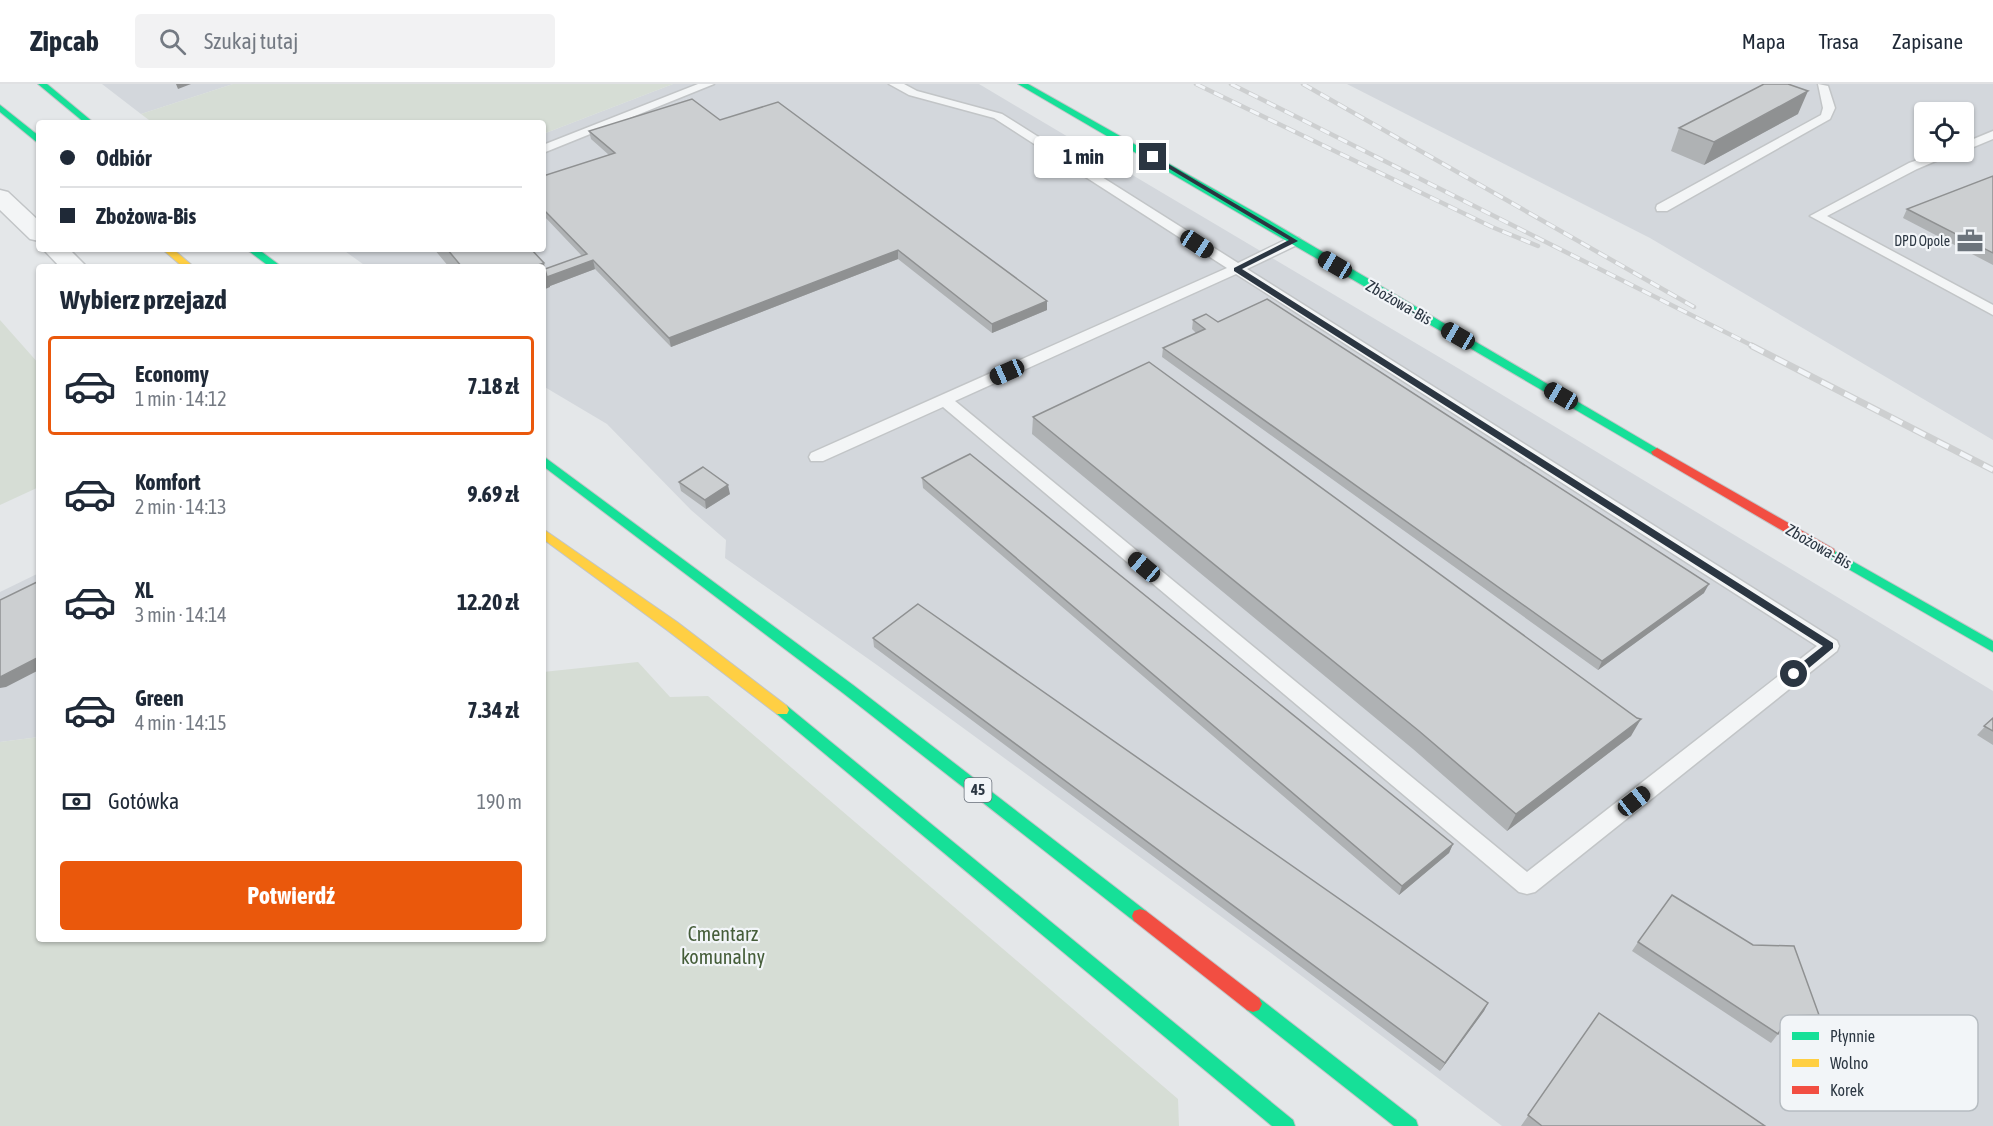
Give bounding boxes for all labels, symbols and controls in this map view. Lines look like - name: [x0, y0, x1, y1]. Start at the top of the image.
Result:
- search box: [135, 14, 555, 68]
- text: Zipcab: [30, 25, 99, 57]
- icon: search: [156, 25, 189, 58]
- text: Szukaj tutaj: [204, 28, 298, 54]
- text: Mapa: [1742, 29, 1785, 53]
- text: Trasa: [1818, 29, 1859, 53]
- text: Zapisane: [1892, 29, 1963, 53]
- map controls: [1914, 102, 1974, 162]
- button: locate: [1914, 102, 1974, 162]
- callout: 1 min: [1033, 136, 1132, 178]
- route end: [1139, 143, 1166, 170]
- text: Odbiór: [96, 145, 152, 171]
- text: 1 min: [1063, 145, 1104, 168]
- text: Zbożowa-Bis: [96, 203, 196, 229]
- office icon: DPD Opole: [1955, 226, 1985, 256]
- car: [1177, 227, 1217, 261]
- place label: DPD Opole: [1894, 233, 1950, 249]
- car: [1315, 248, 1355, 282]
- street label: Zbożowa-Bis: [1363, 276, 1435, 328]
- text: Wybierz przejazd: [60, 284, 227, 315]
- car: [1438, 319, 1478, 353]
- car: [987, 356, 1027, 388]
- icon: car: [63, 359, 117, 413]
- text: Economy: [135, 361, 209, 387]
- text: 7.18 zł: [467, 373, 519, 399]
- car: [1541, 379, 1581, 413]
- text: 1 min · 14:12: [135, 387, 227, 410]
- icon: car: [63, 467, 117, 521]
- text: Komfort: [135, 469, 201, 495]
- text: 9.69 zł: [467, 481, 519, 507]
- text: 2 min · 14:13: [135, 495, 227, 518]
- street label: Zbożowa-Bis: [1783, 520, 1855, 572]
- car: [1124, 549, 1164, 585]
- icon: car: [63, 575, 117, 629]
- text: XL: [135, 577, 153, 603]
- text: 12.20 zł: [457, 589, 519, 615]
- text: 3 min · 14:14: [135, 603, 227, 626]
- route start: [1780, 660, 1807, 687]
- icon: car: [63, 683, 117, 737]
- text: Green: [135, 685, 184, 711]
- text: 7.34 zł: [467, 697, 519, 723]
- text: 4 min · 14:15: [135, 711, 227, 734]
- road number: 45: [964, 778, 992, 802]
- car: [1614, 783, 1654, 819]
- icon: cash: [60, 785, 93, 818]
- text: Gotówka: [108, 788, 179, 814]
- text: 190 m: [477, 790, 522, 813]
- button: Potwierdź: [60, 861, 522, 930]
- park label: Cmentarz komunalny: [681, 922, 765, 968]
- legend: [1780, 1015, 1978, 1111]
- text: Płynnie: [1830, 1027, 1875, 1046]
- text: Wolno: [1830, 1054, 1868, 1072]
- text: Korek: [1830, 1081, 1864, 1099]

